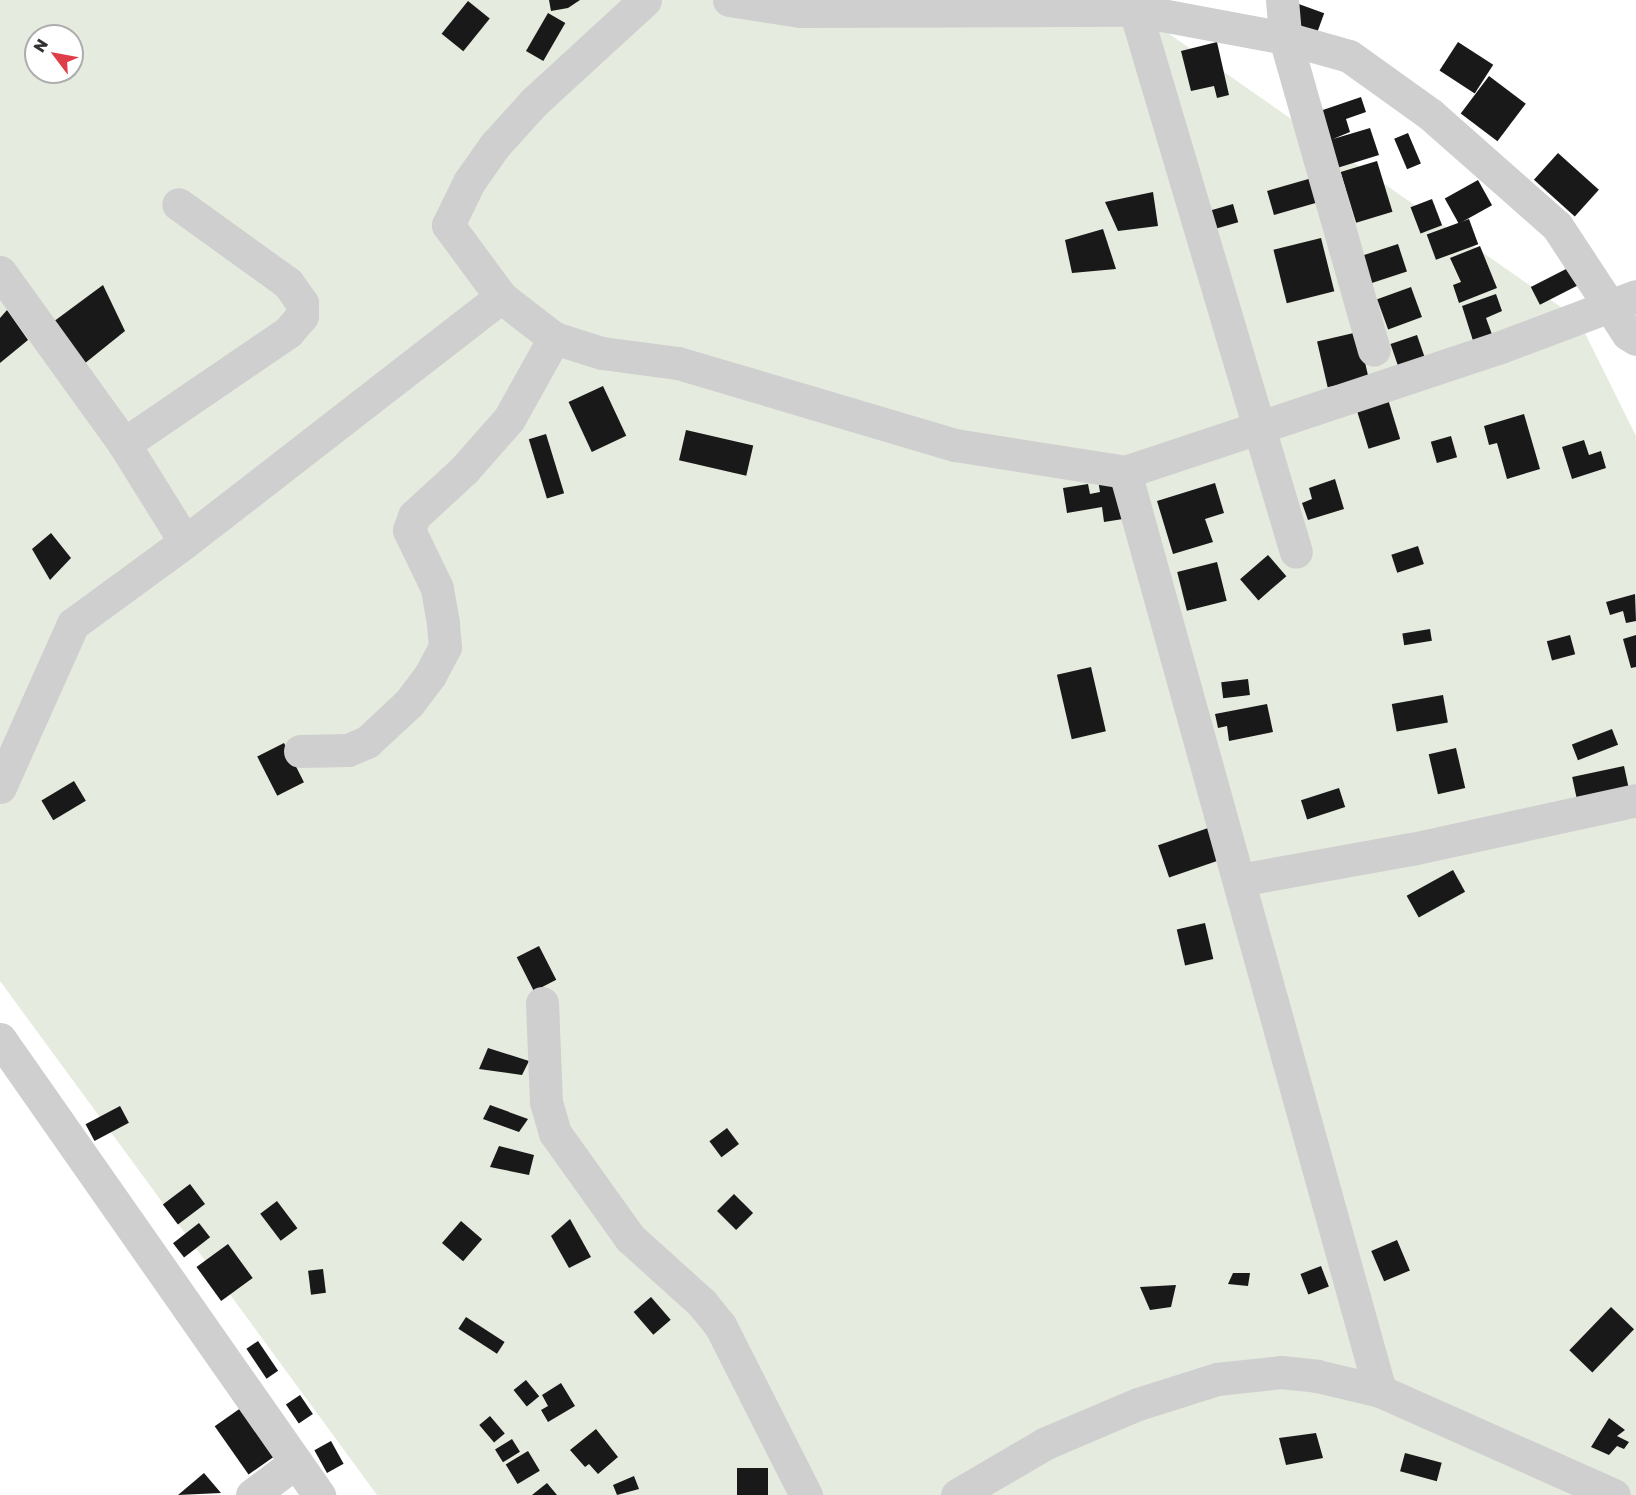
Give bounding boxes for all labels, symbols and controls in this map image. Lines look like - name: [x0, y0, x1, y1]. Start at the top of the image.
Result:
- north arrow: [24, 24, 84, 84]
- text: N: [29, 35, 52, 56]

